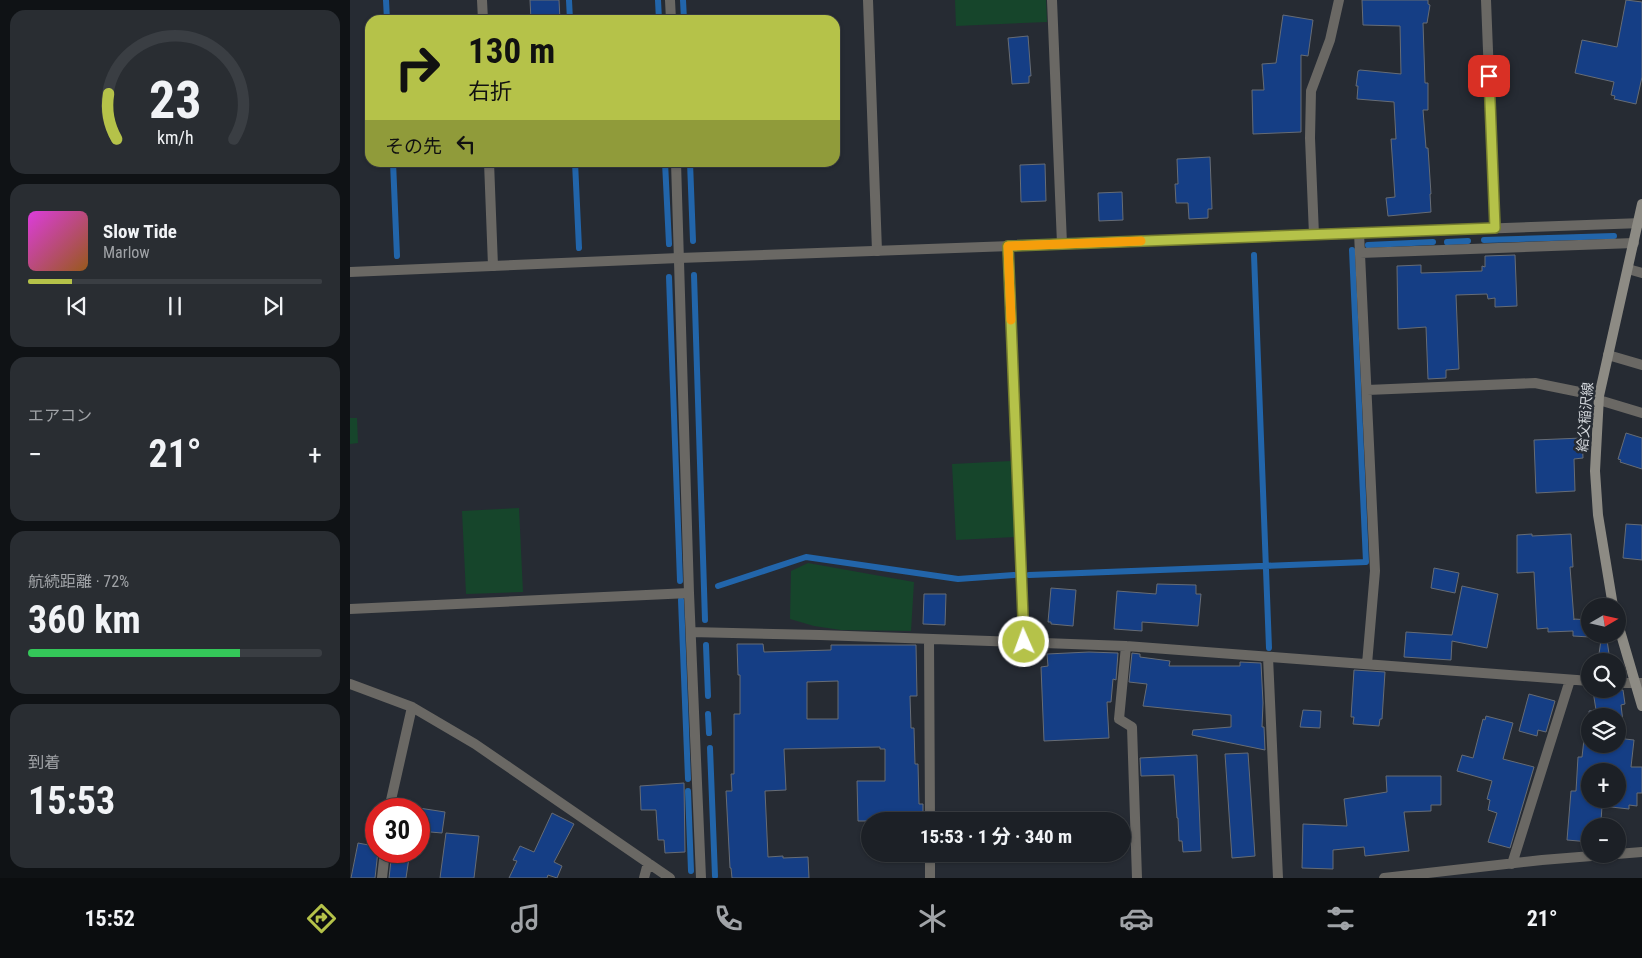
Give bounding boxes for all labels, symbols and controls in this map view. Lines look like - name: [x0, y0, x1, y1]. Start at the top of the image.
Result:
- text: 130 m: [468, 31, 555, 72]
- icon: right: [385, 35, 450, 100]
- pin: [1468, 55, 1510, 97]
- icon: arrive: [1475, 62, 1503, 90]
- text: 23: [149, 70, 201, 131]
- text: 右折: [468, 79, 512, 104]
- text: km/h: [157, 127, 193, 148]
- icon: left: [452, 130, 480, 158]
- text: その先: [385, 135, 442, 158]
- text: Slow Tide: [103, 220, 177, 243]
- text: Marlow: [103, 243, 150, 262]
- icon: previous: [63, 292, 91, 320]
- icon: pause: [161, 292, 189, 320]
- icon: next: [259, 292, 287, 320]
- street label: 給父稲沢線: [1574, 381, 1596, 453]
- text: エアコン: [28, 406, 92, 425]
- text: 21°: [148, 432, 202, 476]
- text: −: [28, 438, 42, 471]
- text: +: [308, 438, 322, 471]
- text: 航続距離 · 72%: [28, 572, 129, 591]
- text: 360 km: [28, 598, 141, 642]
- north arrow: [1581, 598, 1626, 642]
- map controls: [1581, 598, 1626, 863]
- position arrow: [997, 615, 1049, 667]
- button: search: [1581, 653, 1626, 698]
- button: layers: [1581, 708, 1626, 753]
- text: 到着: [28, 753, 60, 772]
- button: +: [1581, 763, 1626, 808]
- text: 15:53: [28, 779, 115, 823]
- speed limit sign: 30: [365, 798, 430, 863]
- button: −: [1581, 818, 1626, 863]
- text: 15:53 · 1 分 · 340 m: [920, 825, 1072, 848]
- icon: directions: [304, 901, 339, 936]
- icon: music: [508, 901, 543, 936]
- icon: phone: [711, 901, 746, 936]
- icon: climate: [915, 901, 950, 936]
- icon: car: [1119, 901, 1154, 936]
- icon: filters: [1323, 901, 1358, 936]
- text: 15:52: [84, 906, 135, 931]
- text: 21°: [1527, 906, 1558, 931]

